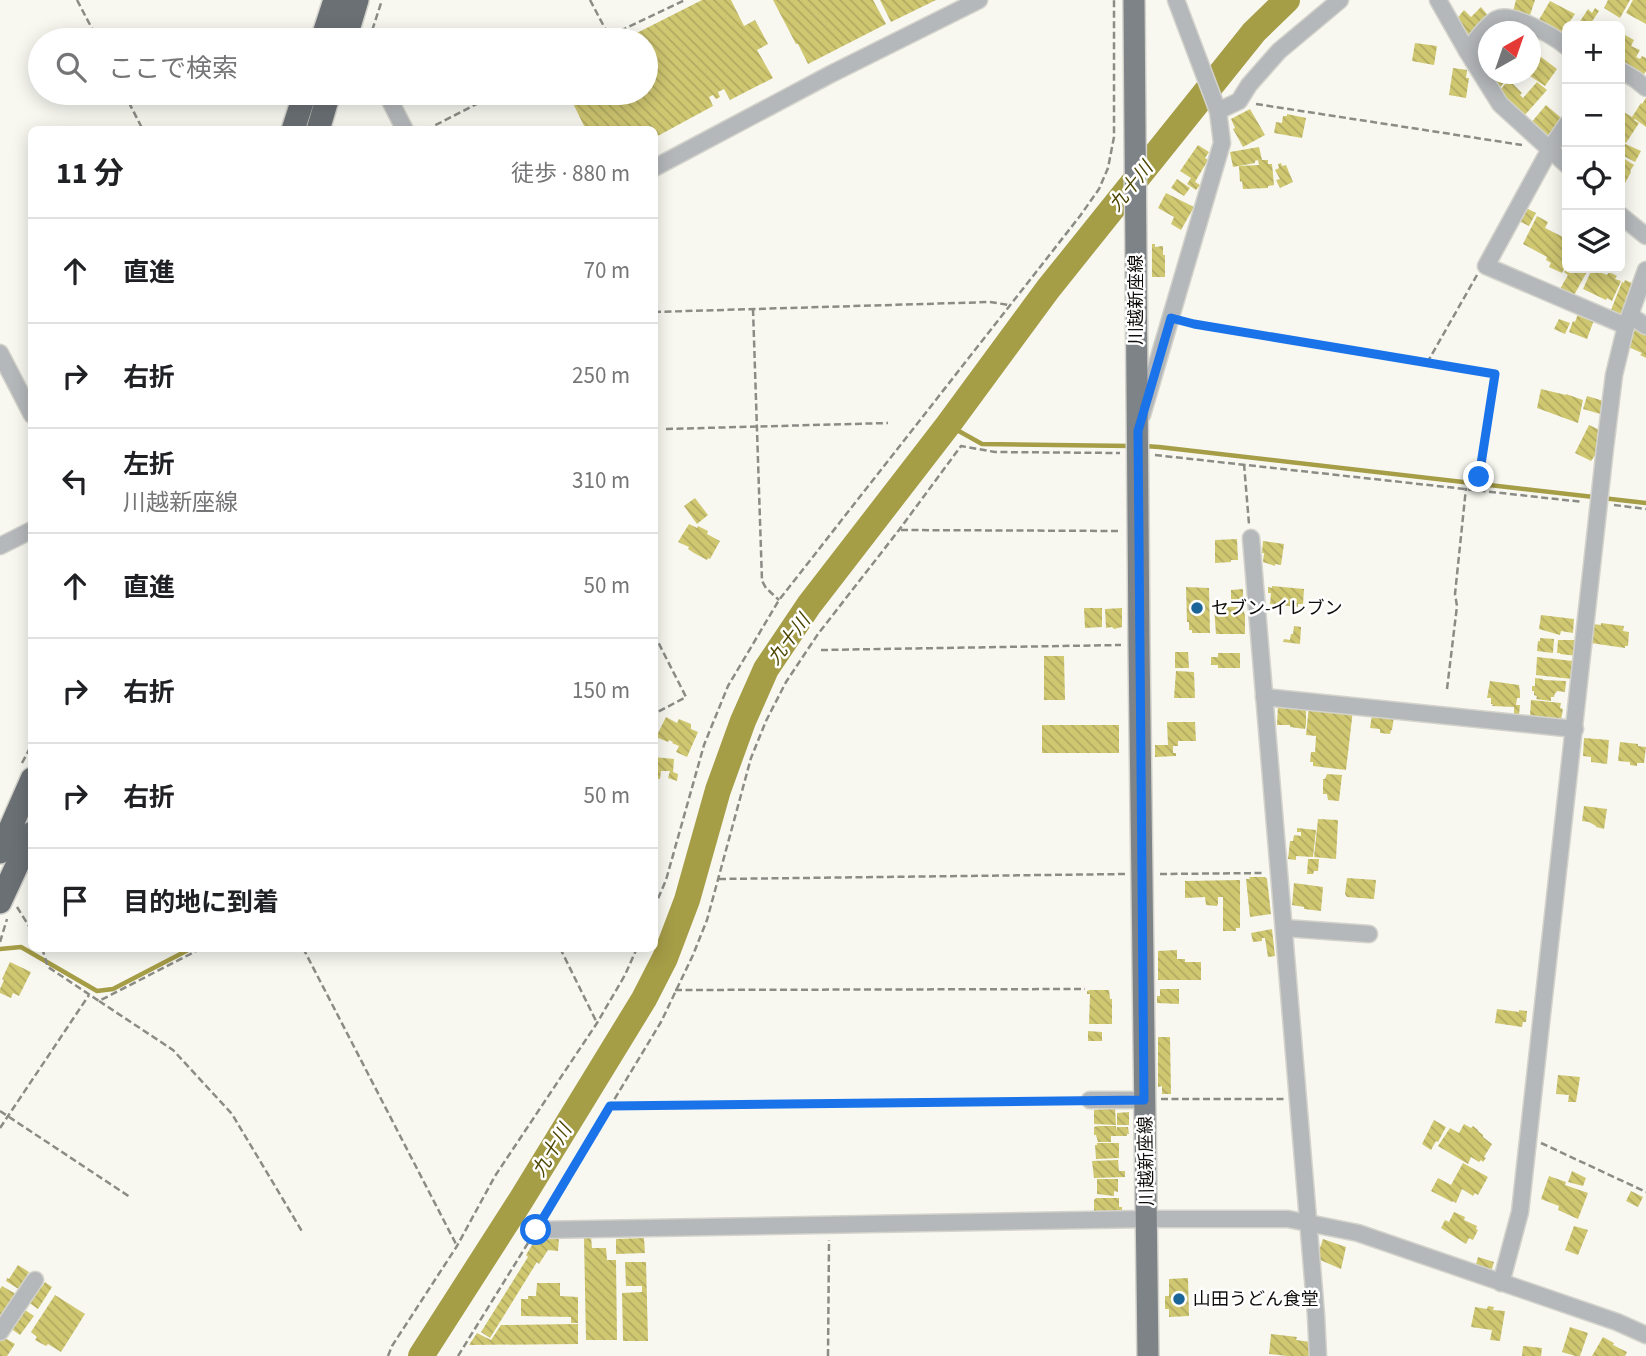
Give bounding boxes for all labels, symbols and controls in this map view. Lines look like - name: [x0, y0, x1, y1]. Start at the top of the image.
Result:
- north arrow: [1478, 21, 1541, 84]
- map controls: [1562, 21, 1625, 273]
- button: +: [1562, 21, 1625, 84]
- search box: [28, 28, 658, 105]
- icon: search: [52, 48, 90, 86]
- text: ここで検索: [108, 50, 238, 87]
- button: −: [1562, 84, 1625, 147]
- button: locate: [1562, 147, 1625, 210]
- text: 11 分: [56, 152, 124, 195]
- water label: 九十川: [1103, 155, 1161, 218]
- text: 徒歩 · 880 m: [511, 157, 630, 190]
- button: layers: [1562, 210, 1625, 273]
- icon: ahead: [56, 252, 94, 290]
- text: 直進: [123, 254, 175, 291]
- text: 70 m: [583, 254, 630, 287]
- street label: 川越新座線: [1124, 255, 1149, 345]
- icon: right: [56, 357, 94, 395]
- text: 右折: [123, 359, 175, 396]
- text: 250 m: [572, 359, 630, 392]
- text: 左折: [123, 446, 175, 483]
- route end: [1463, 461, 1494, 492]
- icon: left: [56, 462, 94, 500]
- text: 310 m: [572, 464, 630, 497]
- text: 川越新座線: [123, 486, 238, 519]
- icon: ahead: [56, 567, 94, 605]
- text: 直進: [123, 569, 175, 606]
- text: 50 m: [583, 569, 630, 602]
- place label: セブン-イレブン: [1211, 596, 1343, 621]
- marker: セブン-イレブン: [1189, 600, 1205, 616]
- water label: 九十川: [761, 607, 818, 671]
- icon: right: [56, 672, 94, 710]
- text: 右折: [123, 674, 175, 711]
- text: 150 m: [572, 674, 630, 707]
- icon: right: [56, 777, 94, 815]
- text: 右折: [123, 779, 175, 816]
- text: 50 m: [583, 779, 630, 812]
- icon: arrive: [56, 882, 94, 920]
- text: 目的地に到着: [123, 884, 279, 921]
- street label: 川越新座線: [1133, 1116, 1160, 1206]
- water label: 九十川: [526, 1118, 580, 1182]
- route start: [520, 1214, 551, 1245]
- place label: 山田うどん食堂: [1193, 1287, 1319, 1312]
- marker: 山田うどん食堂: [1171, 1291, 1187, 1307]

